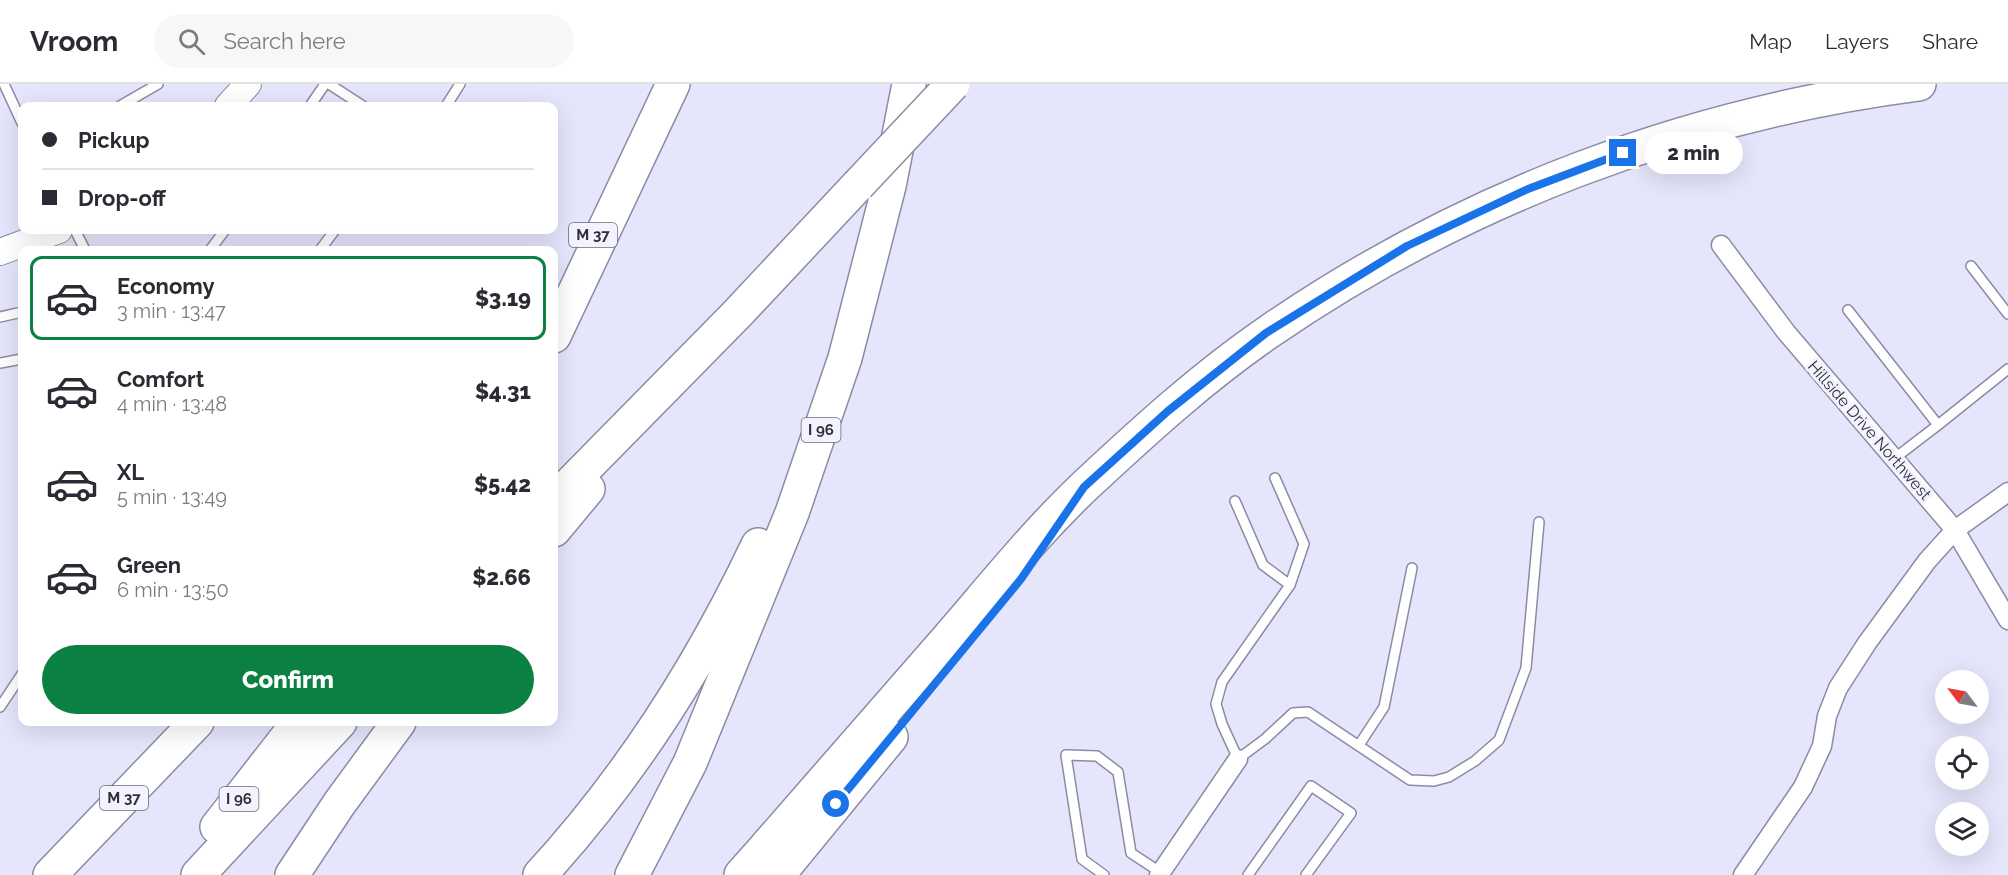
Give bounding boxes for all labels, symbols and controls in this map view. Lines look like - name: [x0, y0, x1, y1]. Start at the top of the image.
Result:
- search box: [154, 14, 574, 68]
- text: Vroom: [30, 25, 118, 58]
- icon: search: [175, 25, 208, 58]
- text: Search here: [223, 28, 346, 54]
- text: Map: [1749, 29, 1792, 54]
- text: Layers: [1825, 29, 1889, 54]
- text: Share: [1922, 29, 1978, 54]
- text: Pickup: [78, 127, 150, 153]
- callout: 2 min: [1644, 132, 1743, 174]
- route end: [1609, 139, 1636, 166]
- text: 2 min: [1667, 141, 1720, 165]
- text: Drop-off: [78, 185, 166, 211]
- road number: M 37: [569, 223, 617, 247]
- icon: car: [45, 271, 99, 325]
- text: Economy: [117, 273, 215, 299]
- text: $3.19: [475, 285, 531, 311]
- text: 3 min · 13:47: [117, 299, 226, 323]
- street label: Hillside Drive Northwest: [1804, 357, 1936, 504]
- icon: car: [45, 364, 99, 418]
- text: Comfort: [117, 366, 204, 392]
- text: $4.31: [475, 378, 531, 404]
- text: 4 min · 13:48: [117, 392, 227, 416]
- road number: I 96: [802, 418, 840, 442]
- icon: car: [45, 457, 99, 511]
- text: XL: [117, 459, 144, 485]
- text: $5.42: [474, 471, 531, 497]
- text: 5 min · 13:49: [117, 485, 227, 509]
- icon: car: [45, 550, 99, 604]
- text: Green: [117, 552, 181, 578]
- text: $2.66: [472, 564, 531, 590]
- text: 6 min · 13:50: [117, 578, 229, 602]
- button: Confirm: [42, 645, 534, 714]
- north arrow: [1935, 670, 1989, 724]
- map controls: [1935, 670, 1989, 856]
- button: locate: [1935, 736, 1989, 790]
- road number: M 37: [100, 786, 148, 810]
- road number: I 96: [220, 787, 258, 811]
- route start: [822, 790, 849, 817]
- button: layers: [1935, 802, 1989, 856]

